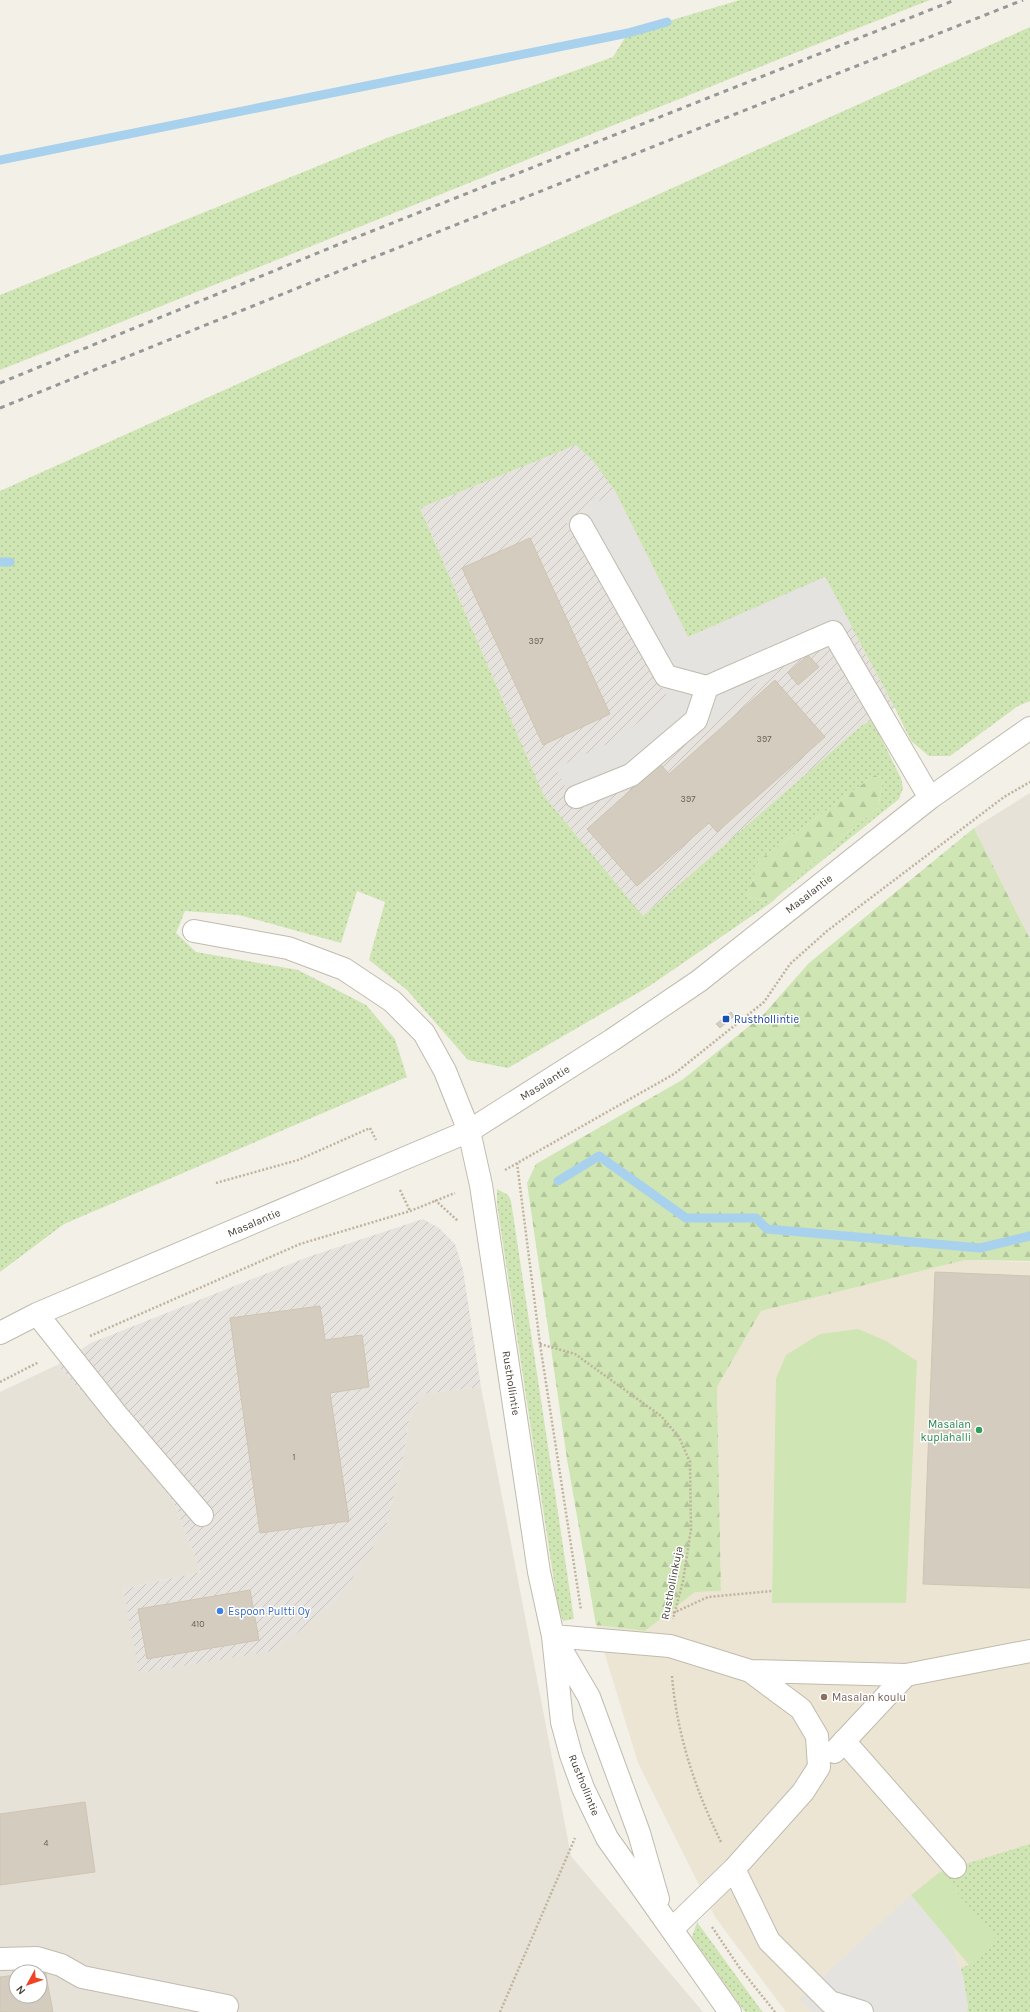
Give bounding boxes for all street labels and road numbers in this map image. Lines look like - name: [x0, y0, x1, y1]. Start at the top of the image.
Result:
- street label: Masalantie: [783, 871, 835, 916]
- street label: Masalantie: [518, 1062, 573, 1103]
- street label: Masalantie: [226, 1206, 283, 1240]
- street label: Rusthollintie: [499, 1350, 523, 1417]
- street label: Rusthollinkuja: [659, 1545, 685, 1621]
- street label: Rusthollintie: [566, 1752, 602, 1818]

